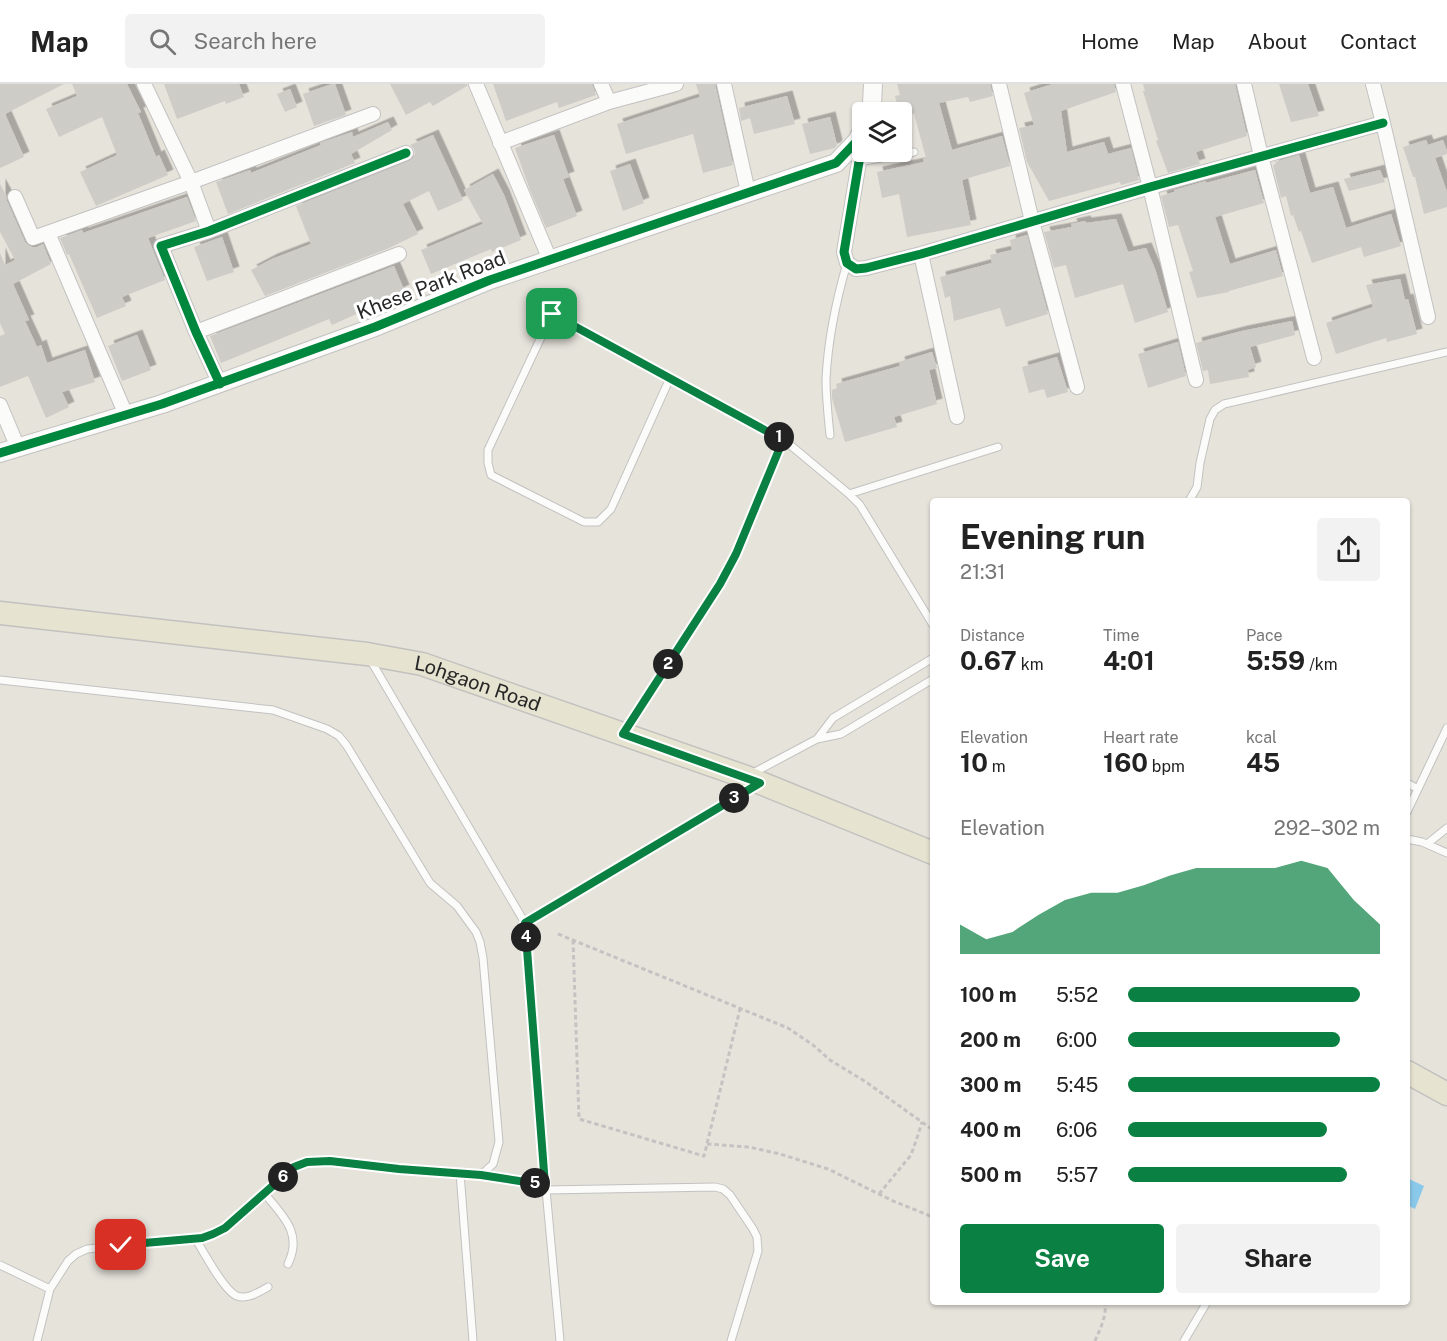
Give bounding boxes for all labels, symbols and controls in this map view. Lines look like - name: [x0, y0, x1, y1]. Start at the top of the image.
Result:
- search box: [125, 14, 545, 68]
- text: Map: [30, 25, 89, 58]
- icon: search: [146, 25, 179, 58]
- text: Search here: [194, 28, 317, 54]
- text: Home: [1081, 29, 1139, 54]
- text: Map: [1172, 29, 1215, 54]
- text: About: [1248, 29, 1307, 54]
- text: Contact: [1340, 29, 1417, 54]
- map controls: [852, 102, 912, 162]
- button: layers: [852, 102, 912, 162]
- street label: Khese Park Road: [353, 246, 509, 324]
- pin: [526, 288, 577, 339]
- icon: arrive: [535, 297, 568, 330]
- pin: 1: [764, 422, 794, 452]
- text: 1: [776, 427, 782, 446]
- text: Evening run: [960, 518, 1145, 556]
- button: share: [1317, 518, 1380, 581]
- text: 21:31: [960, 560, 1005, 584]
- text: Distance: [960, 626, 1025, 645]
- text: Time: [1103, 626, 1139, 645]
- text: Pace: [1246, 626, 1283, 645]
- text: 0.67: [960, 645, 1017, 676]
- text: 4:01: [1103, 645, 1155, 676]
- text: 5:59: [1246, 645, 1305, 676]
- pin: 2: [653, 649, 683, 679]
- street label: Lohgaon Road: [413, 651, 544, 716]
- text: 2: [663, 654, 673, 673]
- text: km: [1017, 655, 1044, 674]
- text: /km: [1305, 655, 1338, 674]
- text: Elevation: [960, 728, 1028, 747]
- text: Heart rate: [1103, 728, 1179, 747]
- text: kcal: [1246, 728, 1277, 747]
- text: 10: [960, 747, 988, 778]
- text: 160: [1103, 747, 1148, 778]
- text: 45: [1246, 747, 1280, 778]
- text: m: [988, 757, 1006, 776]
- text: bpm: [1148, 757, 1185, 776]
- pin: 3: [719, 783, 749, 813]
- text: 3: [729, 788, 739, 807]
- text: Elevation: [960, 816, 1045, 840]
- text: 292–302 m: [1274, 816, 1380, 840]
- pin: 4: [511, 922, 541, 952]
- text: 4: [521, 927, 531, 946]
- text: 100 m: [960, 983, 1017, 1007]
- text: 5:52: [1056, 983, 1098, 1007]
- text: 200 m: [960, 1028, 1021, 1052]
- text: 6:00: [1056, 1028, 1097, 1052]
- text: 300 m: [960, 1073, 1021, 1097]
- text: 5:45: [1056, 1073, 1098, 1097]
- text: 400 m: [960, 1118, 1021, 1142]
- text: 6:06: [1056, 1118, 1098, 1142]
- pin: 6: [268, 1162, 298, 1192]
- text: 500 m: [960, 1163, 1022, 1187]
- text: 5:57: [1056, 1163, 1098, 1187]
- text: 6: [278, 1167, 288, 1186]
- pin: 5: [520, 1168, 550, 1198]
- text: 5: [530, 1173, 540, 1192]
- pin: [95, 1219, 146, 1270]
- button: Save: [960, 1224, 1164, 1293]
- button: Share: [1176, 1224, 1380, 1293]
- icon: check: [104, 1228, 137, 1261]

